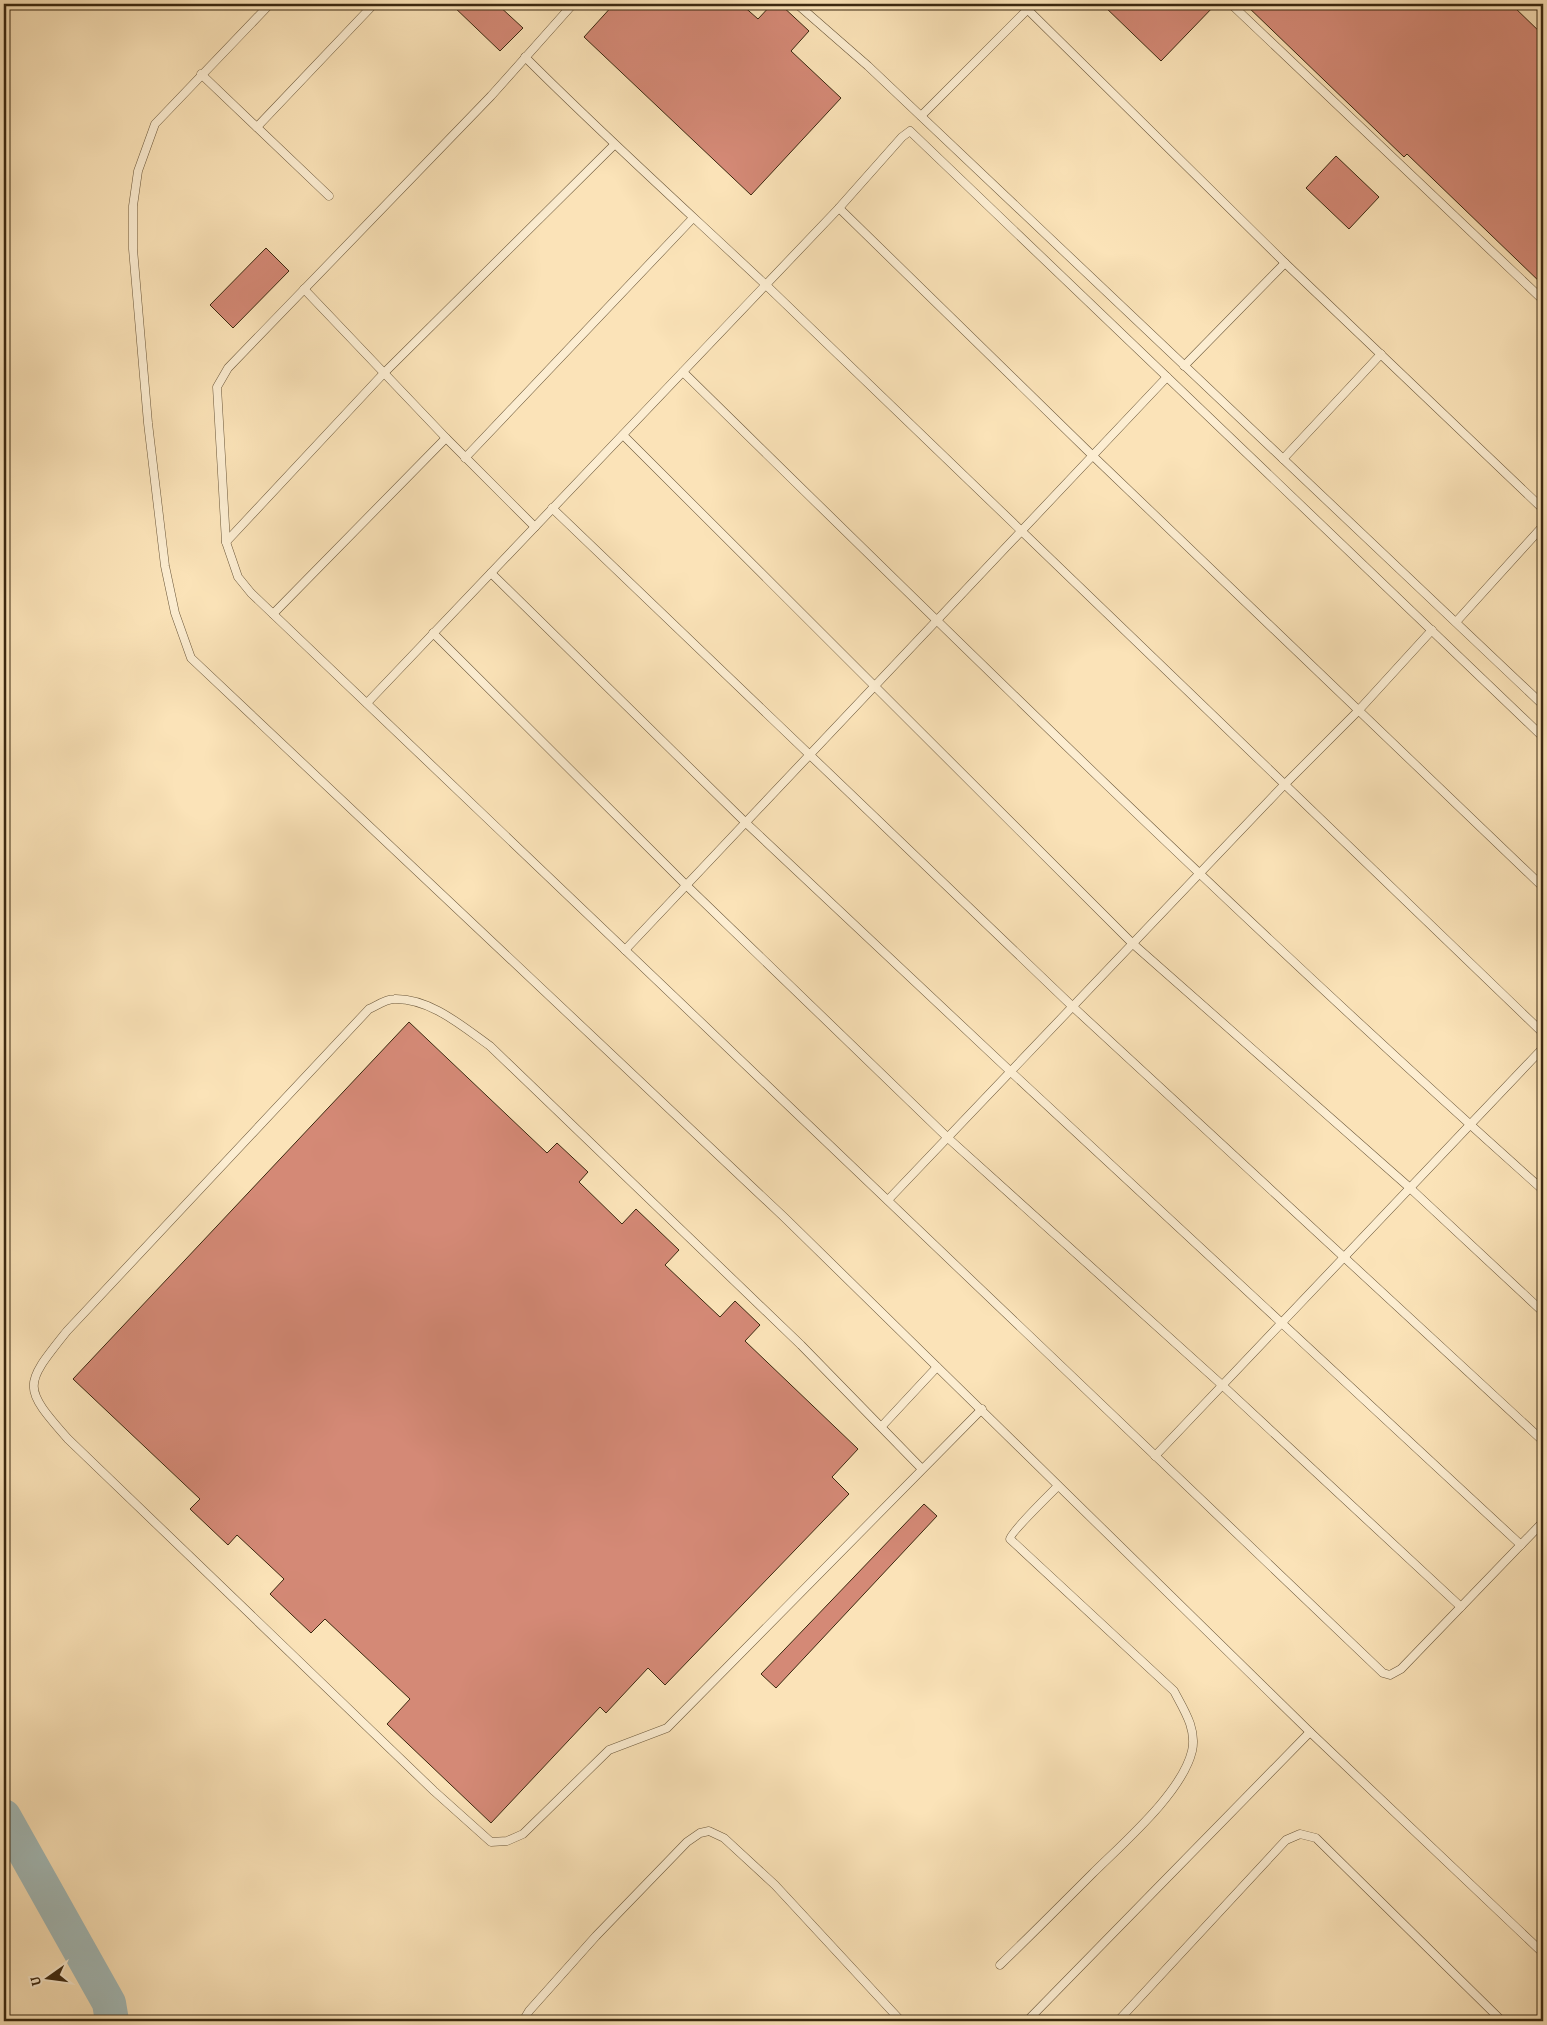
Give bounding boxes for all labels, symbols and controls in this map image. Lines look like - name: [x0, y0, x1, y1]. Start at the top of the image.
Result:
- north arrow: [22, 1952, 72, 2002]
- text: U: [26, 1974, 46, 1988]

